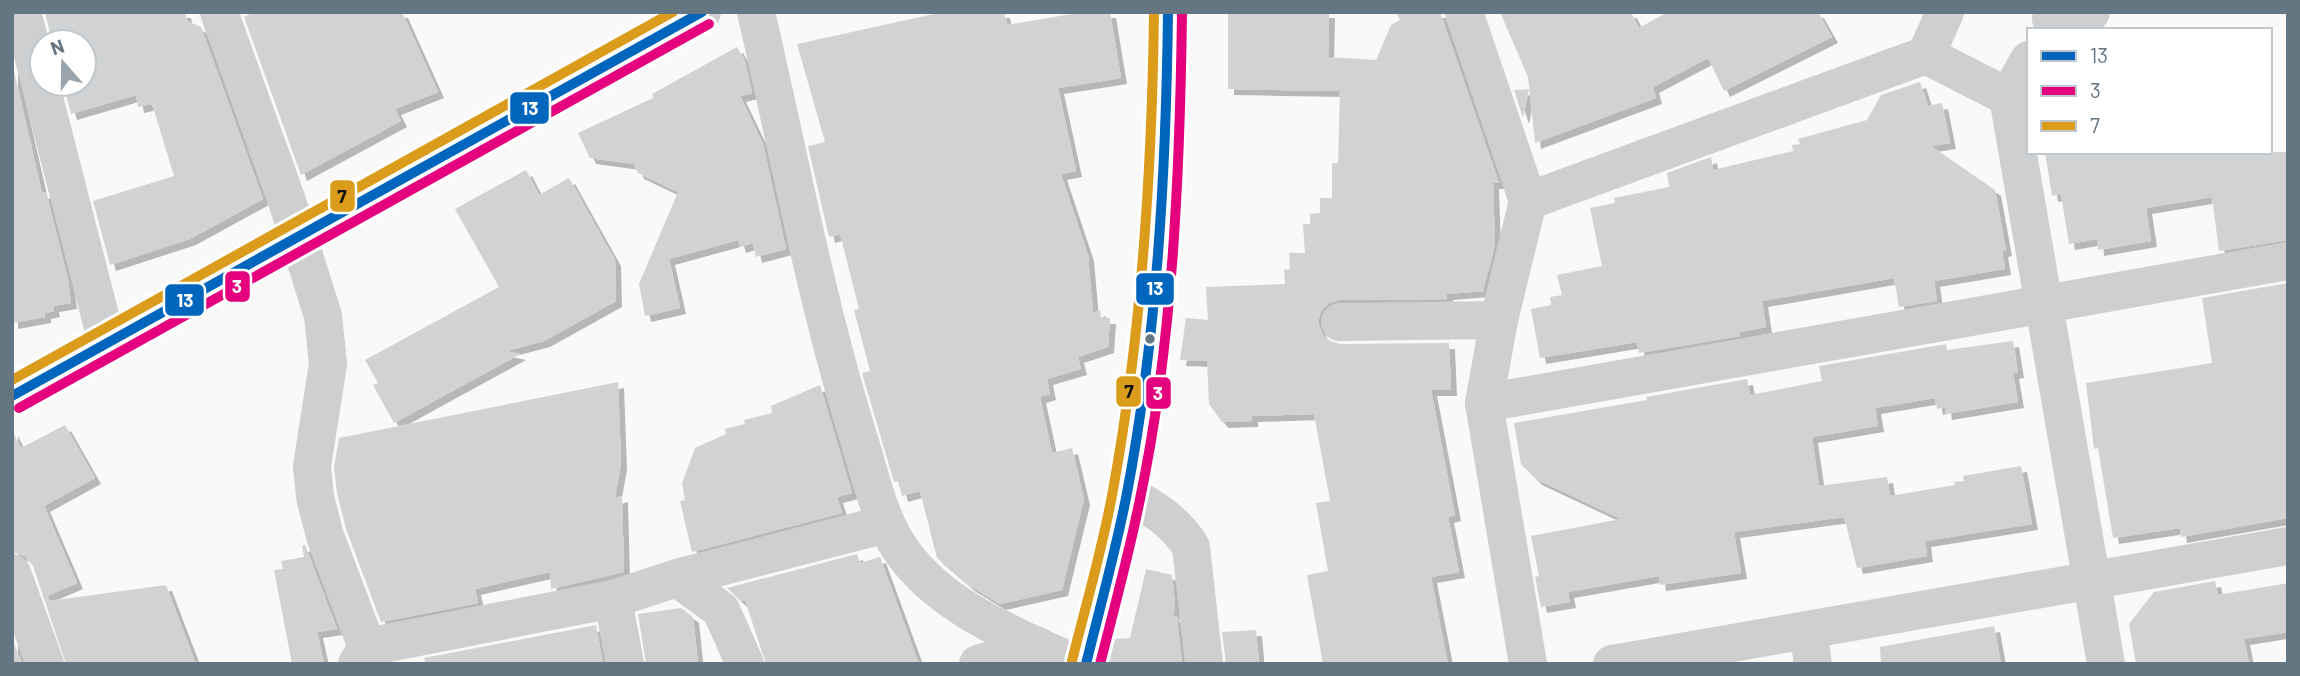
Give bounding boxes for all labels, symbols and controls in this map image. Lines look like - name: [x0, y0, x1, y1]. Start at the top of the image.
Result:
- north arrow: [28, 28, 98, 98]
- legend: [2027, 28, 2272, 154]
- text: N: [47, 34, 67, 60]
- text: 13: [2090, 42, 2108, 67]
- text: 3: [2090, 77, 2101, 102]
- line badge: 13: [509, 91, 550, 125]
- text: 13: [522, 96, 539, 119]
- text: 7: [2090, 112, 2100, 137]
- line badge: 7: [329, 179, 356, 213]
- text: 7: [337, 184, 347, 207]
- line badge: 3: [224, 270, 251, 303]
- line badge: 13: [1135, 272, 1175, 306]
- text: 3: [232, 274, 242, 297]
- text: 13: [1147, 276, 1164, 299]
- line badge: 13: [164, 283, 205, 317]
- text: 13: [177, 288, 194, 311]
- unlabelled marker: [1143, 332, 1157, 346]
- line badge: 7: [1115, 375, 1142, 408]
- line badge: 3: [1145, 376, 1172, 410]
- text: 7: [1124, 379, 1134, 402]
- text: 3: [1153, 381, 1163, 404]

